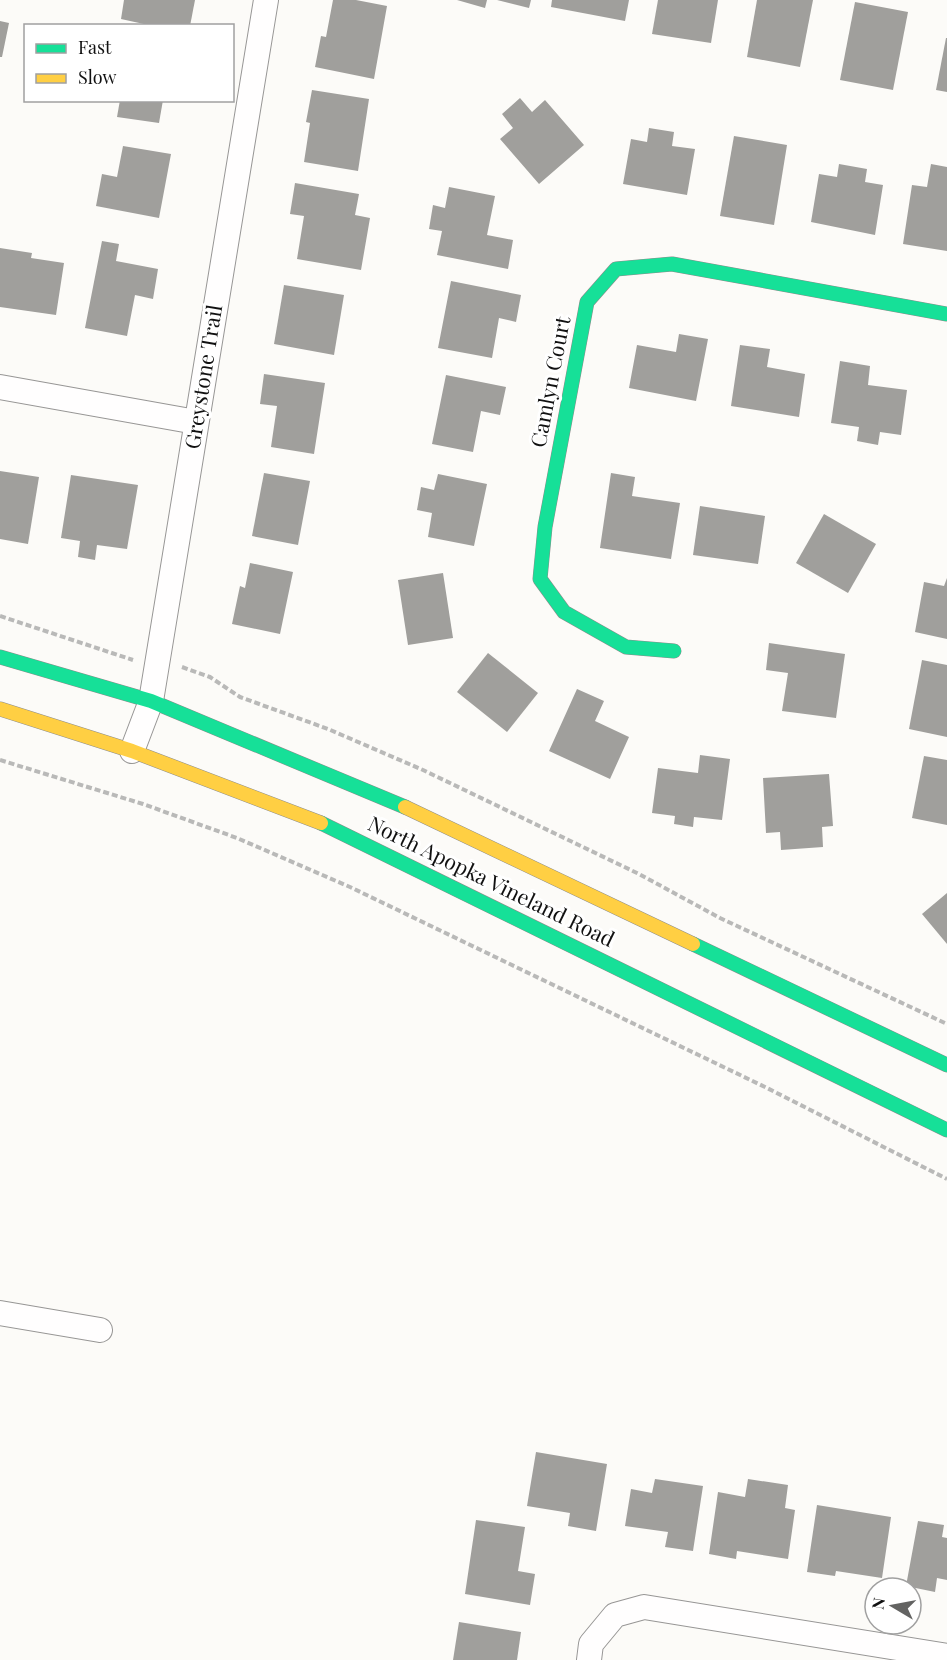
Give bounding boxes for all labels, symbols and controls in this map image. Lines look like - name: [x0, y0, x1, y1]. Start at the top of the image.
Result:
- legend: [24, 24, 234, 102]
- text: Fast: [78, 35, 112, 59]
- text: Slow: [78, 65, 116, 89]
- street label: Greystone Trail: [177, 303, 227, 451]
- street label: Camlyn Court: [523, 313, 576, 449]
- street label: North Apopka Vineland Road: [364, 808, 620, 952]
- north arrow: [863, 1576, 923, 1636]
- text: N: [866, 1595, 889, 1611]

